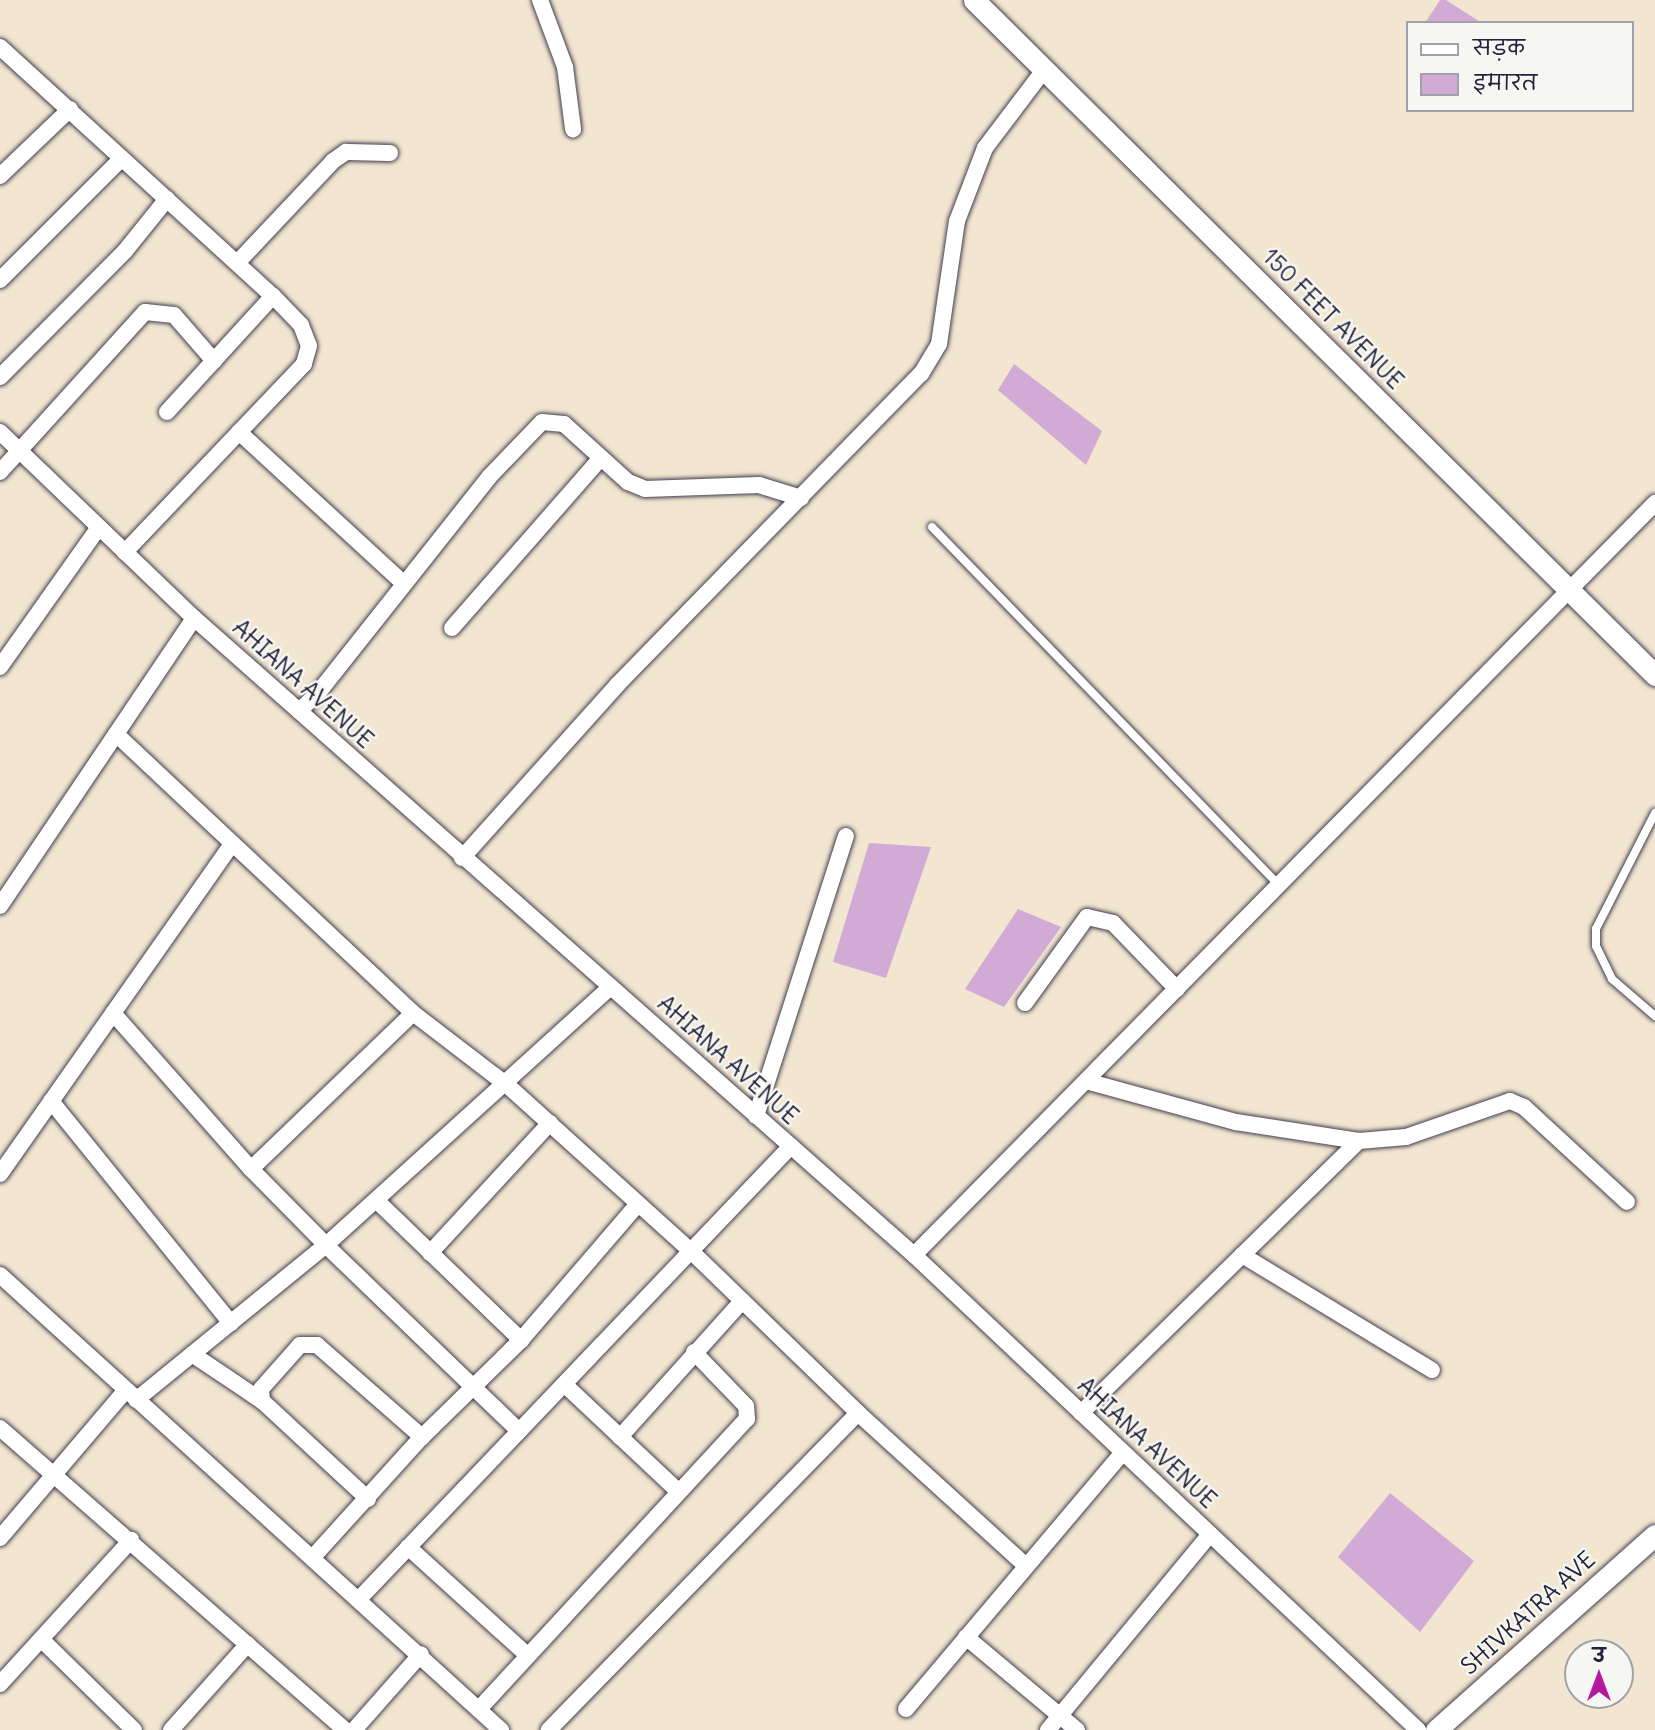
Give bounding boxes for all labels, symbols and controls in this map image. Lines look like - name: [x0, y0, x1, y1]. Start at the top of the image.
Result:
- legend: [1406, 21, 1634, 112]
- text: सड़क: [1473, 34, 1525, 61]
- text: इमारत: [1473, 69, 1537, 96]
- street label: 150 FEET AVENUE: [1257, 243, 1409, 395]
- street label: AHIANA AVENUE: [227, 614, 379, 754]
- street label: AHIANA AVENUE: [652, 990, 804, 1130]
- street label: AHIANA AVENUE: [1072, 1372, 1222, 1514]
- street label: SHIVKATRA AVE: [1455, 1546, 1601, 1680]
- north arrow: [1564, 1639, 1634, 1709]
- text: उ: [1593, 1643, 1605, 1667]

